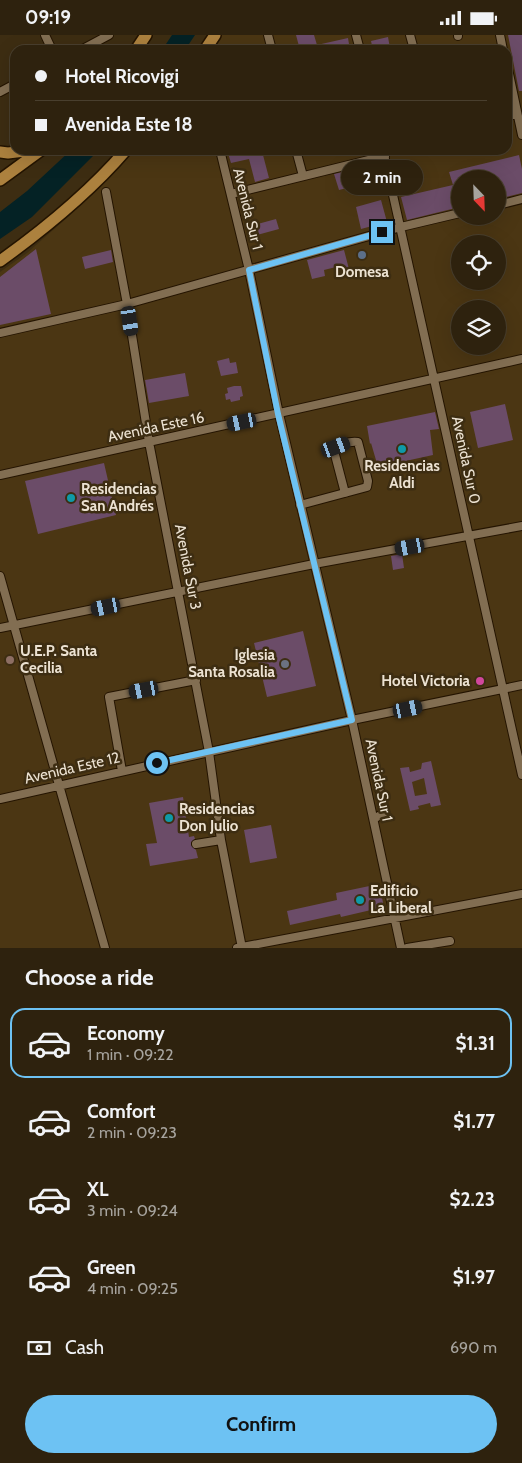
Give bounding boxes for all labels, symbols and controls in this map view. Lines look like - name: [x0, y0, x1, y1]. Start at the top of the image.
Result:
- text: 09:19: [25, 6, 71, 29]
- text: Hotel Ricovigi: [65, 65, 179, 88]
- text: Avenida Este 18: [65, 113, 193, 136]
- callout: 2 min: [341, 159, 423, 195]
- street label: Avenida Sur 1: [229, 166, 267, 252]
- text: 2 min: [363, 168, 401, 187]
- north arrow: [451, 170, 506, 225]
- map controls: [451, 170, 506, 355]
- route end: [371, 221, 393, 243]
- button: locate: [451, 235, 506, 290]
- marker: Domesa: [356, 249, 368, 261]
- place label: Domesa: [335, 263, 389, 281]
- button: layers: [451, 300, 506, 355]
- car: [120, 305, 139, 337]
- street label: Avenida Este 16: [106, 408, 206, 446]
- car: [225, 412, 258, 432]
- street label: Avenida Sur 0: [448, 414, 484, 506]
- car: [319, 435, 352, 459]
- marker: Residencias Aldi: [396, 443, 408, 455]
- place label: Residencias Aldi: [364, 457, 440, 492]
- place label: Residencias San Andrés: [81, 480, 157, 515]
- marker: Residencias San Andrés: [65, 492, 77, 504]
- street label: Avenida Sur 3: [171, 523, 205, 611]
- car: [393, 537, 426, 557]
- car: [89, 597, 122, 617]
- place label: U.E.P. Santa Cecilia: [20, 642, 98, 677]
- place label: Iglesia Santa Rosalia: [188, 646, 276, 681]
- marker: U.E.P. Santa Cecilia: [4, 654, 16, 666]
- marker: Iglesia Santa Rosalia: [279, 658, 291, 670]
- place label: Hotel Victoria: [381, 672, 471, 690]
- marker: Hotel Victoria: [474, 675, 486, 687]
- car: [127, 680, 160, 700]
- car: [391, 699, 424, 719]
- street label: Avenida Sur 1: [362, 737, 396, 823]
- street label: Avenida Este 12: [23, 748, 122, 788]
- route start: [146, 752, 168, 774]
- place label: Residencias Don Julio: [179, 800, 255, 835]
- marker: Residencias Don Julio: [163, 812, 175, 824]
- place label: Edificio La Liberal: [370, 882, 432, 917]
- marker: Edificio La Liberal: [354, 894, 366, 906]
- text: Choose a ride: [25, 964, 154, 991]
- icon: car: [27, 1021, 72, 1066]
- text: Economy: [87, 1022, 165, 1045]
- text: $1.31: [455, 1032, 495, 1055]
- text: 1 min · 09:22: [87, 1045, 174, 1064]
- icon: car: [27, 1099, 72, 1144]
- text: Comfort: [87, 1100, 156, 1123]
- text: $1.77: [453, 1110, 495, 1133]
- text: 2 min · 09:23: [87, 1123, 177, 1142]
- icon: car: [27, 1177, 72, 1222]
- text: XL: [87, 1178, 108, 1201]
- text: $2.23: [449, 1188, 495, 1211]
- text: 3 min · 09:24: [87, 1201, 178, 1220]
- icon: car: [27, 1255, 72, 1300]
- text: Green: [87, 1256, 136, 1279]
- text: $1.97: [453, 1266, 495, 1289]
- text: 4 min · 09:25: [87, 1279, 178, 1298]
- icon: cash: [25, 1334, 53, 1362]
- text: Cash: [65, 1336, 104, 1359]
- text: 690 m: [450, 1338, 497, 1357]
- button: Confirm: [25, 1395, 497, 1453]

